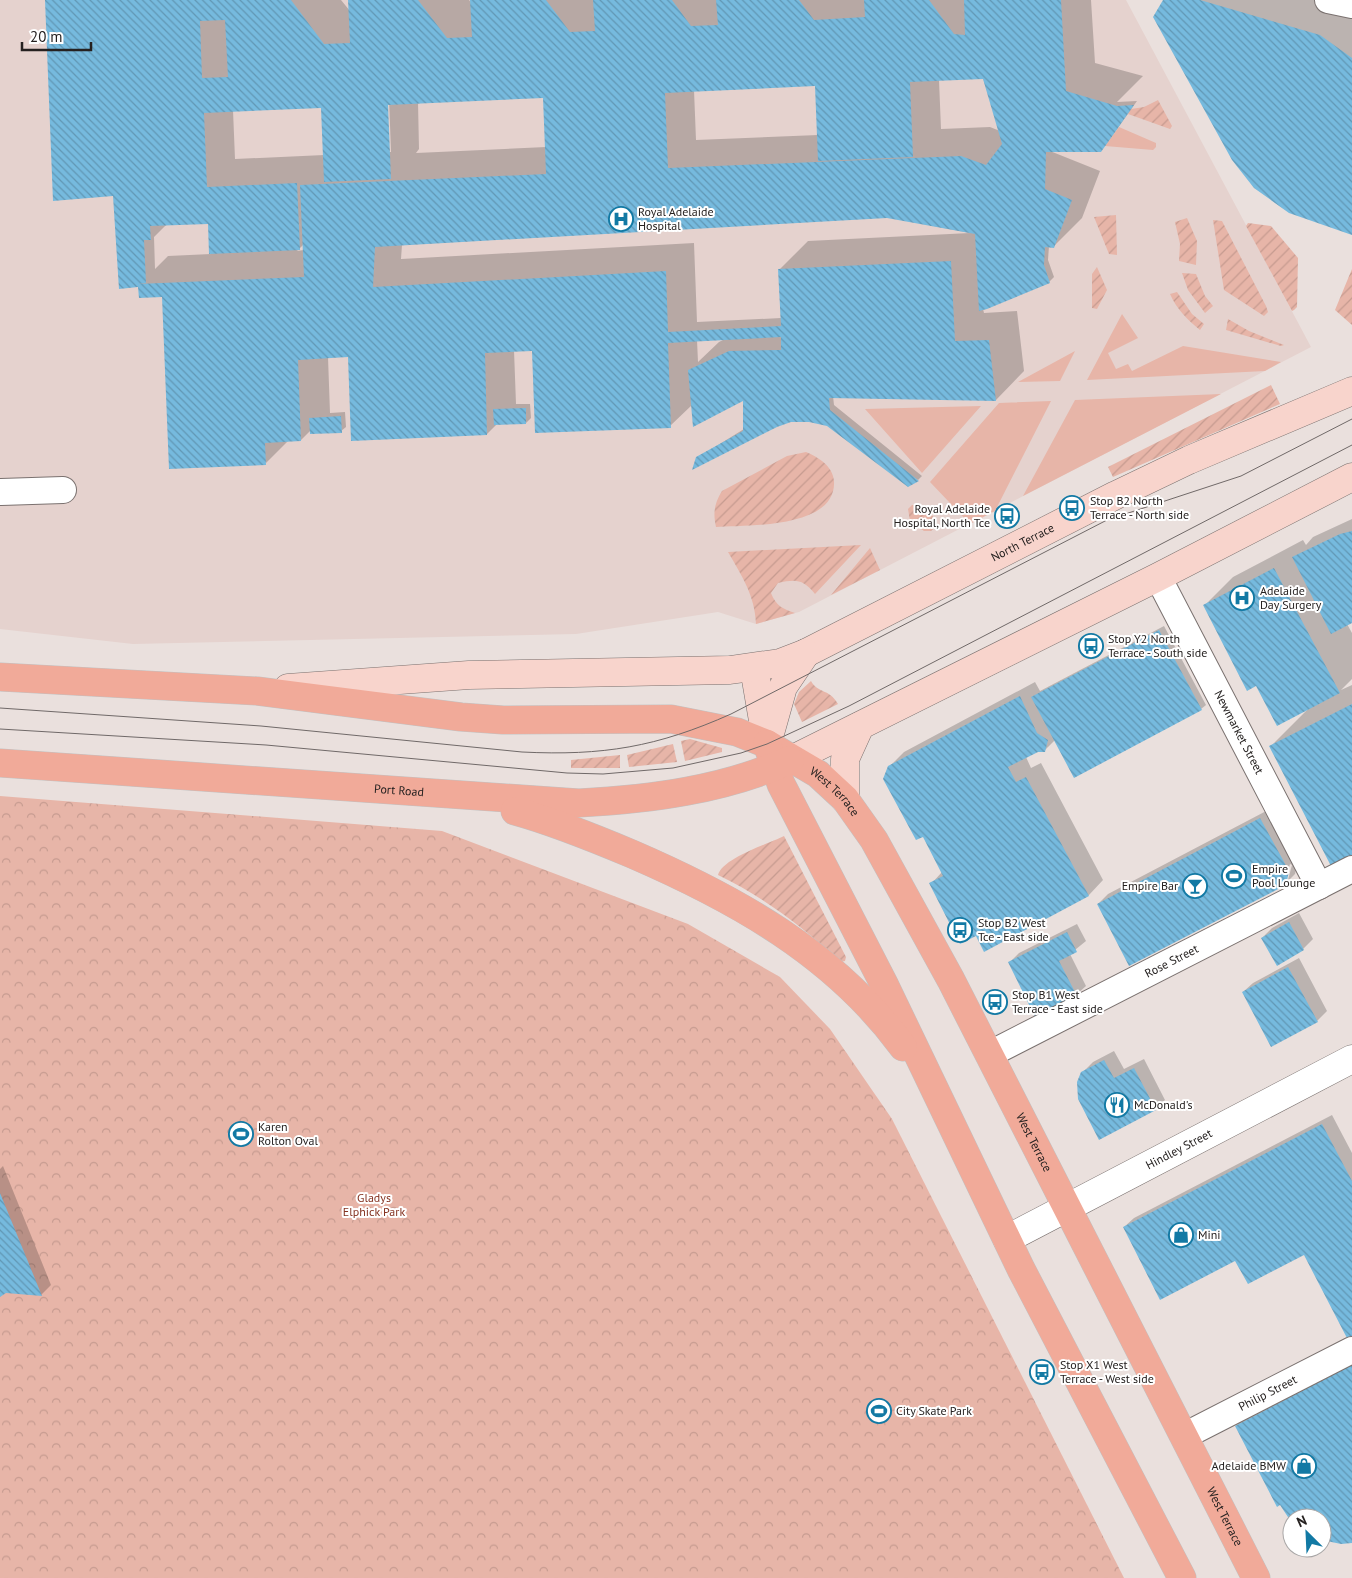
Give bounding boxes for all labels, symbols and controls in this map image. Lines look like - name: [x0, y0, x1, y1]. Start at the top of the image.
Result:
- scale bar: [22, 20, 91, 52]
- text: 20 m: [30, 27, 63, 46]
- place label: Royal Adelaide Hospital: [638, 204, 714, 233]
- hospital icon: Royal Adelaide Hospital: [608, 206, 634, 232]
- place label: Stop B2 North Terrace - North side: [1090, 493, 1189, 522]
- bus stop icon: Stop B2 North Terrace - North side: [1059, 495, 1085, 521]
- place label: Royal Adelaide Hospital, North Tce: [893, 501, 990, 530]
- bus stop icon: Royal Adelaide Hospital, North Tce: [994, 503, 1020, 529]
- street label: North Terrace: [988, 520, 1057, 565]
- place label: Adelaide Day Surgery: [1260, 583, 1322, 612]
- hospital icon: Adelaide Day Surgery: [1229, 585, 1255, 611]
- place label: Stop Y2 North Terrace - South side: [1108, 631, 1207, 660]
- bus stop icon: Stop Y2 North Terrace - South side: [1078, 633, 1104, 659]
- street label: Newmarket Street: [1211, 688, 1267, 776]
- street label: West Terrace: [808, 763, 863, 819]
- street label: Port Road: [374, 781, 424, 799]
- place label: Empire Pool Lounge: [1252, 861, 1315, 890]
- sports icon: Empire Pool Lounge: [1221, 863, 1247, 889]
- bar icon: Empire Bar: [1182, 873, 1208, 899]
- place label: Empire Bar: [1122, 878, 1178, 893]
- place label: Stop B2 West Tce - East side: [978, 915, 1049, 944]
- bus stop icon: Stop B2 West Tce - East side: [947, 917, 973, 943]
- street label: Rose Street: [1142, 941, 1201, 981]
- place label: Stop B1 West Terrace - East side: [1012, 987, 1103, 1016]
- bus stop icon: Stop B1 West Terrace - East side: [982, 989, 1008, 1015]
- restaurant icon: McDonald's: [1104, 1092, 1130, 1118]
- place label: McDonald's: [1134, 1097, 1193, 1112]
- street label: West Terrace: [1013, 1110, 1056, 1174]
- place label: Karen Rolton Oval: [258, 1119, 318, 1148]
- sports icon: Karen Rolton Oval: [228, 1121, 254, 1147]
- street label: Hindley Street: [1143, 1125, 1215, 1172]
- park label: Gladys Elphick Park: [343, 1190, 405, 1219]
- shop icon: Mini: [1168, 1222, 1194, 1248]
- place label: Mini: [1198, 1227, 1221, 1242]
- place label: Stop X1 West Terrace - West side: [1060, 1357, 1154, 1386]
- bus stop icon: Stop X1 West Terrace - West side: [1029, 1359, 1055, 1385]
- street label: Philip Street: [1236, 1372, 1299, 1414]
- sports icon: City Skate Park: [866, 1398, 892, 1424]
- place label: City Skate Park: [896, 1403, 972, 1418]
- shop icon: Adelaide BMW: [1291, 1453, 1317, 1479]
- place label: Adelaide BMW: [1212, 1458, 1286, 1473]
- street label: West Terrace: [1204, 1484, 1246, 1548]
- north arrow: [1282, 1508, 1332, 1558]
- text: N: [1294, 1511, 1310, 1531]

